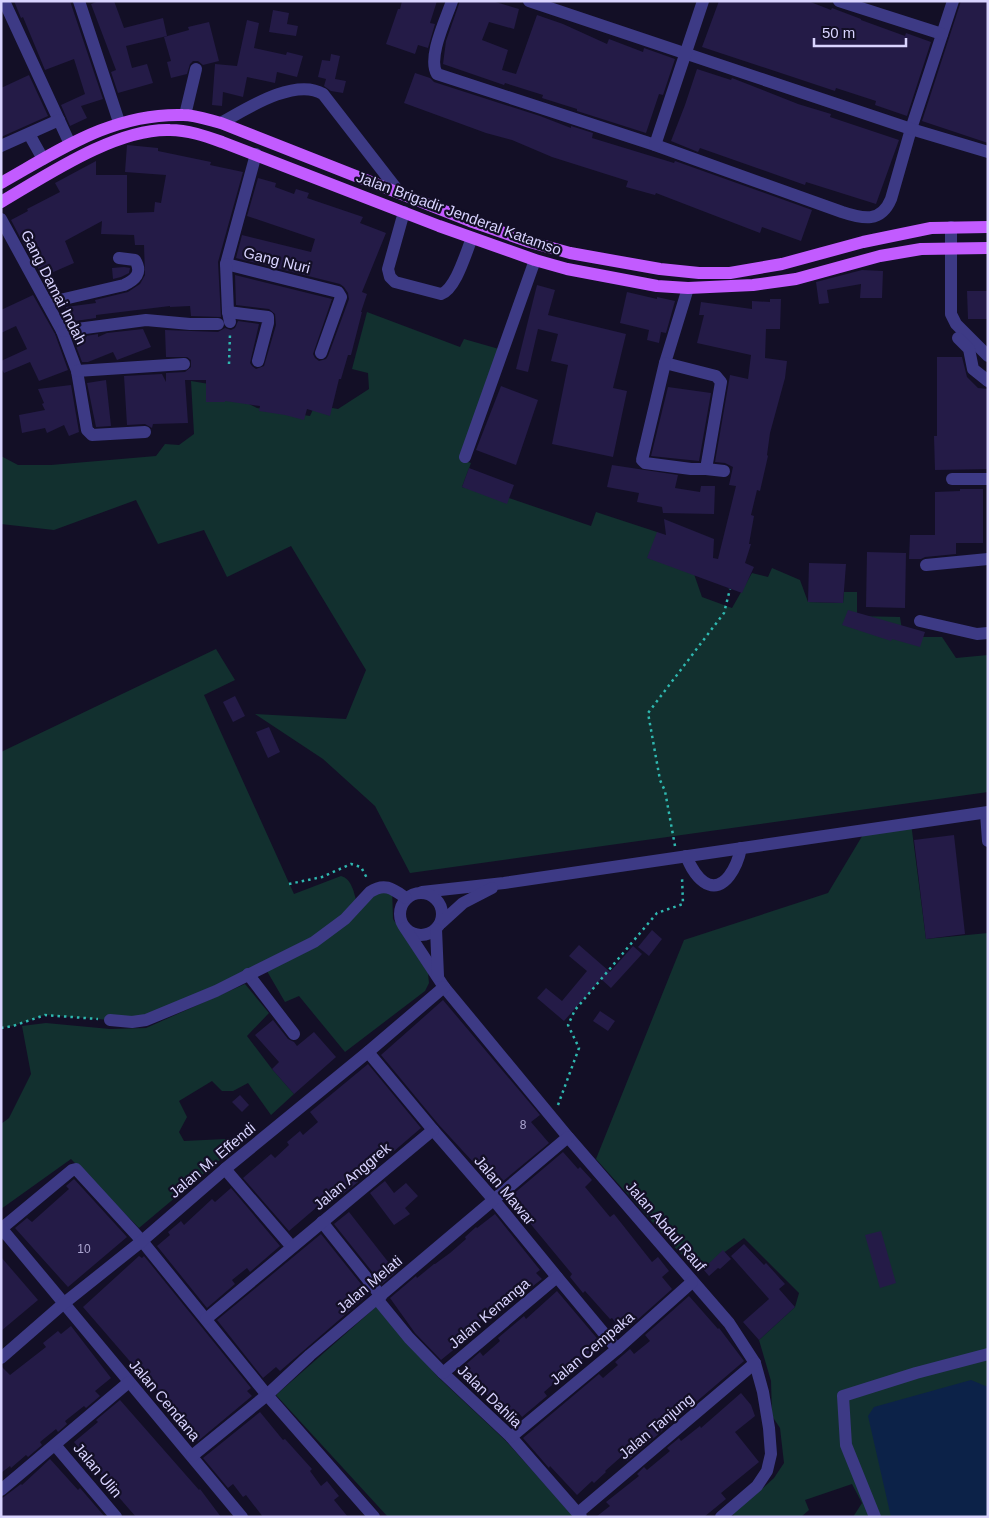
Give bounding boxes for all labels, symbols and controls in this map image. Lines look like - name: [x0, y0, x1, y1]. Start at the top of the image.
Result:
- scale bar: [814, 15, 906, 47]
- text: 50 m: [822, 24, 855, 41]
- street label: Jalan Brigadir Jenderal Katamso: [354, 168, 564, 258]
- street label: Gang Damai Indah: [18, 227, 90, 347]
- street label: Gang Nuri: [242, 243, 312, 277]
- house number: 8: [520, 1118, 527, 1132]
- street label: Jalan M. Effendi: [165, 1119, 259, 1201]
- street label: Jalan Anggrek: [310, 1139, 394, 1213]
- street label: Jalan Mawar: [471, 1152, 539, 1228]
- street label: Jalan Abdul Rauf: [622, 1178, 710, 1275]
- house number: 10: [77, 1242, 91, 1256]
- street label: Jalan Melati: [333, 1252, 405, 1316]
- street label: Jalan Kenanga: [445, 1274, 533, 1352]
- street label: Jalan Cempaka: [547, 1308, 638, 1388]
- street label: Jalan Cendana: [126, 1356, 204, 1445]
- street label: Jalan Dahlia: [454, 1361, 526, 1431]
- street label: Jalan Tanjung: [615, 1390, 697, 1462]
- street label: Jalan Ulin: [70, 1439, 126, 1501]

